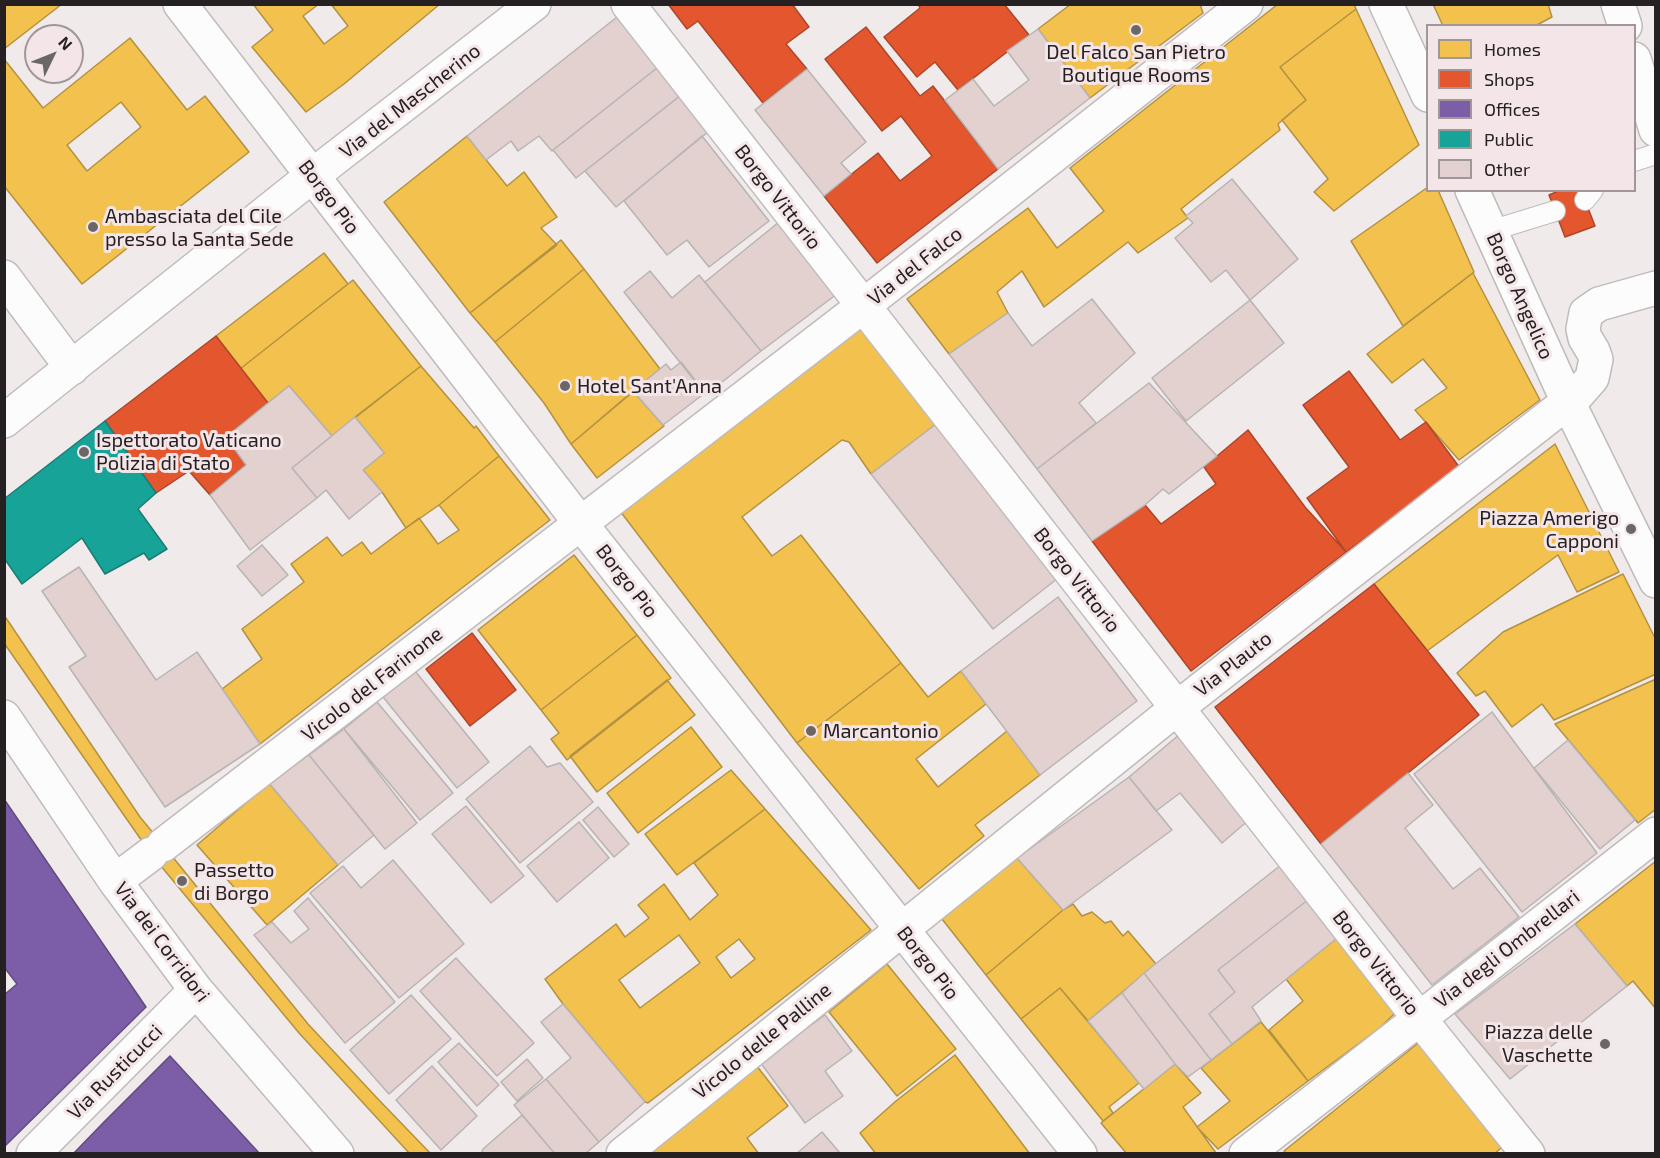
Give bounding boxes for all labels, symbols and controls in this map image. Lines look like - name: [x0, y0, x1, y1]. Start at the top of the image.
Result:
- marker: Del Falco San Pietro Boutique Rooms: [1129, 23, 1143, 37]
- north arrow: [24, 24, 84, 84]
- legend: [1426, 24, 1636, 192]
- text: N: [55, 32, 77, 53]
- text: Homes: [1484, 38, 1541, 60]
- street label: Via del Mascherino: [335, 39, 485, 163]
- place label: Del Falco San Pietro Boutique Rooms: [1046, 40, 1226, 87]
- text: Shops: [1484, 68, 1534, 90]
- text: Offices: [1484, 98, 1540, 120]
- text: Public: [1484, 128, 1534, 150]
- street label: Borgo Vittorio: [730, 140, 826, 254]
- street label: Borgo Pio: [293, 155, 365, 239]
- text: Other: [1484, 158, 1530, 180]
- place label: Ambasciata del Cile presso la Santa Sede: [105, 204, 294, 251]
- marker: Ambasciata del Cile presso la Santa Sede: [86, 220, 100, 234]
- street label: Via del Falco: [863, 222, 967, 310]
- street label: Borgo Angelico: [1481, 229, 1559, 363]
- place label: Hotel Sant'Anna: [577, 374, 722, 398]
- marker: Hotel Sant'Anna: [558, 379, 572, 393]
- place label: Ispettorato Vaticano Polizia di Stato: [96, 428, 282, 475]
- marker: Ispettorato Vaticano Polizia di Stato: [77, 445, 91, 459]
- place label: Piazza Amerigo Capponi: [1479, 506, 1619, 553]
- marker: Piazza Amerigo Capponi: [1624, 522, 1638, 536]
- street label: Borgo Vittorio: [1029, 523, 1125, 637]
- street label: Borgo Pio: [591, 539, 663, 623]
- street label: Vicolo del Farinone: [297, 622, 447, 746]
- street label: Via Plauto: [1189, 626, 1277, 702]
- place label: Marcantonio: [823, 719, 939, 743]
- marker: Marcantonio: [804, 724, 818, 738]
- place label: Passetto di Borgo: [194, 858, 274, 905]
- marker: Passetto di Borgo: [175, 874, 189, 888]
- street label: Via dei Corridori: [109, 877, 215, 1007]
- street label: Via degli Ombrellari: [1430, 885, 1584, 1013]
- street label: Borgo Vittorio: [1328, 906, 1424, 1020]
- street label: Borgo Pio: [892, 921, 964, 1005]
- street label: Vicolo delle Palline: [688, 978, 836, 1104]
- street label: Via Rusticucci: [62, 1019, 168, 1125]
- place label: Piazza delle Vaschette: [1485, 1020, 1593, 1067]
- marker: Piazza delle Vaschette: [1598, 1037, 1612, 1051]

